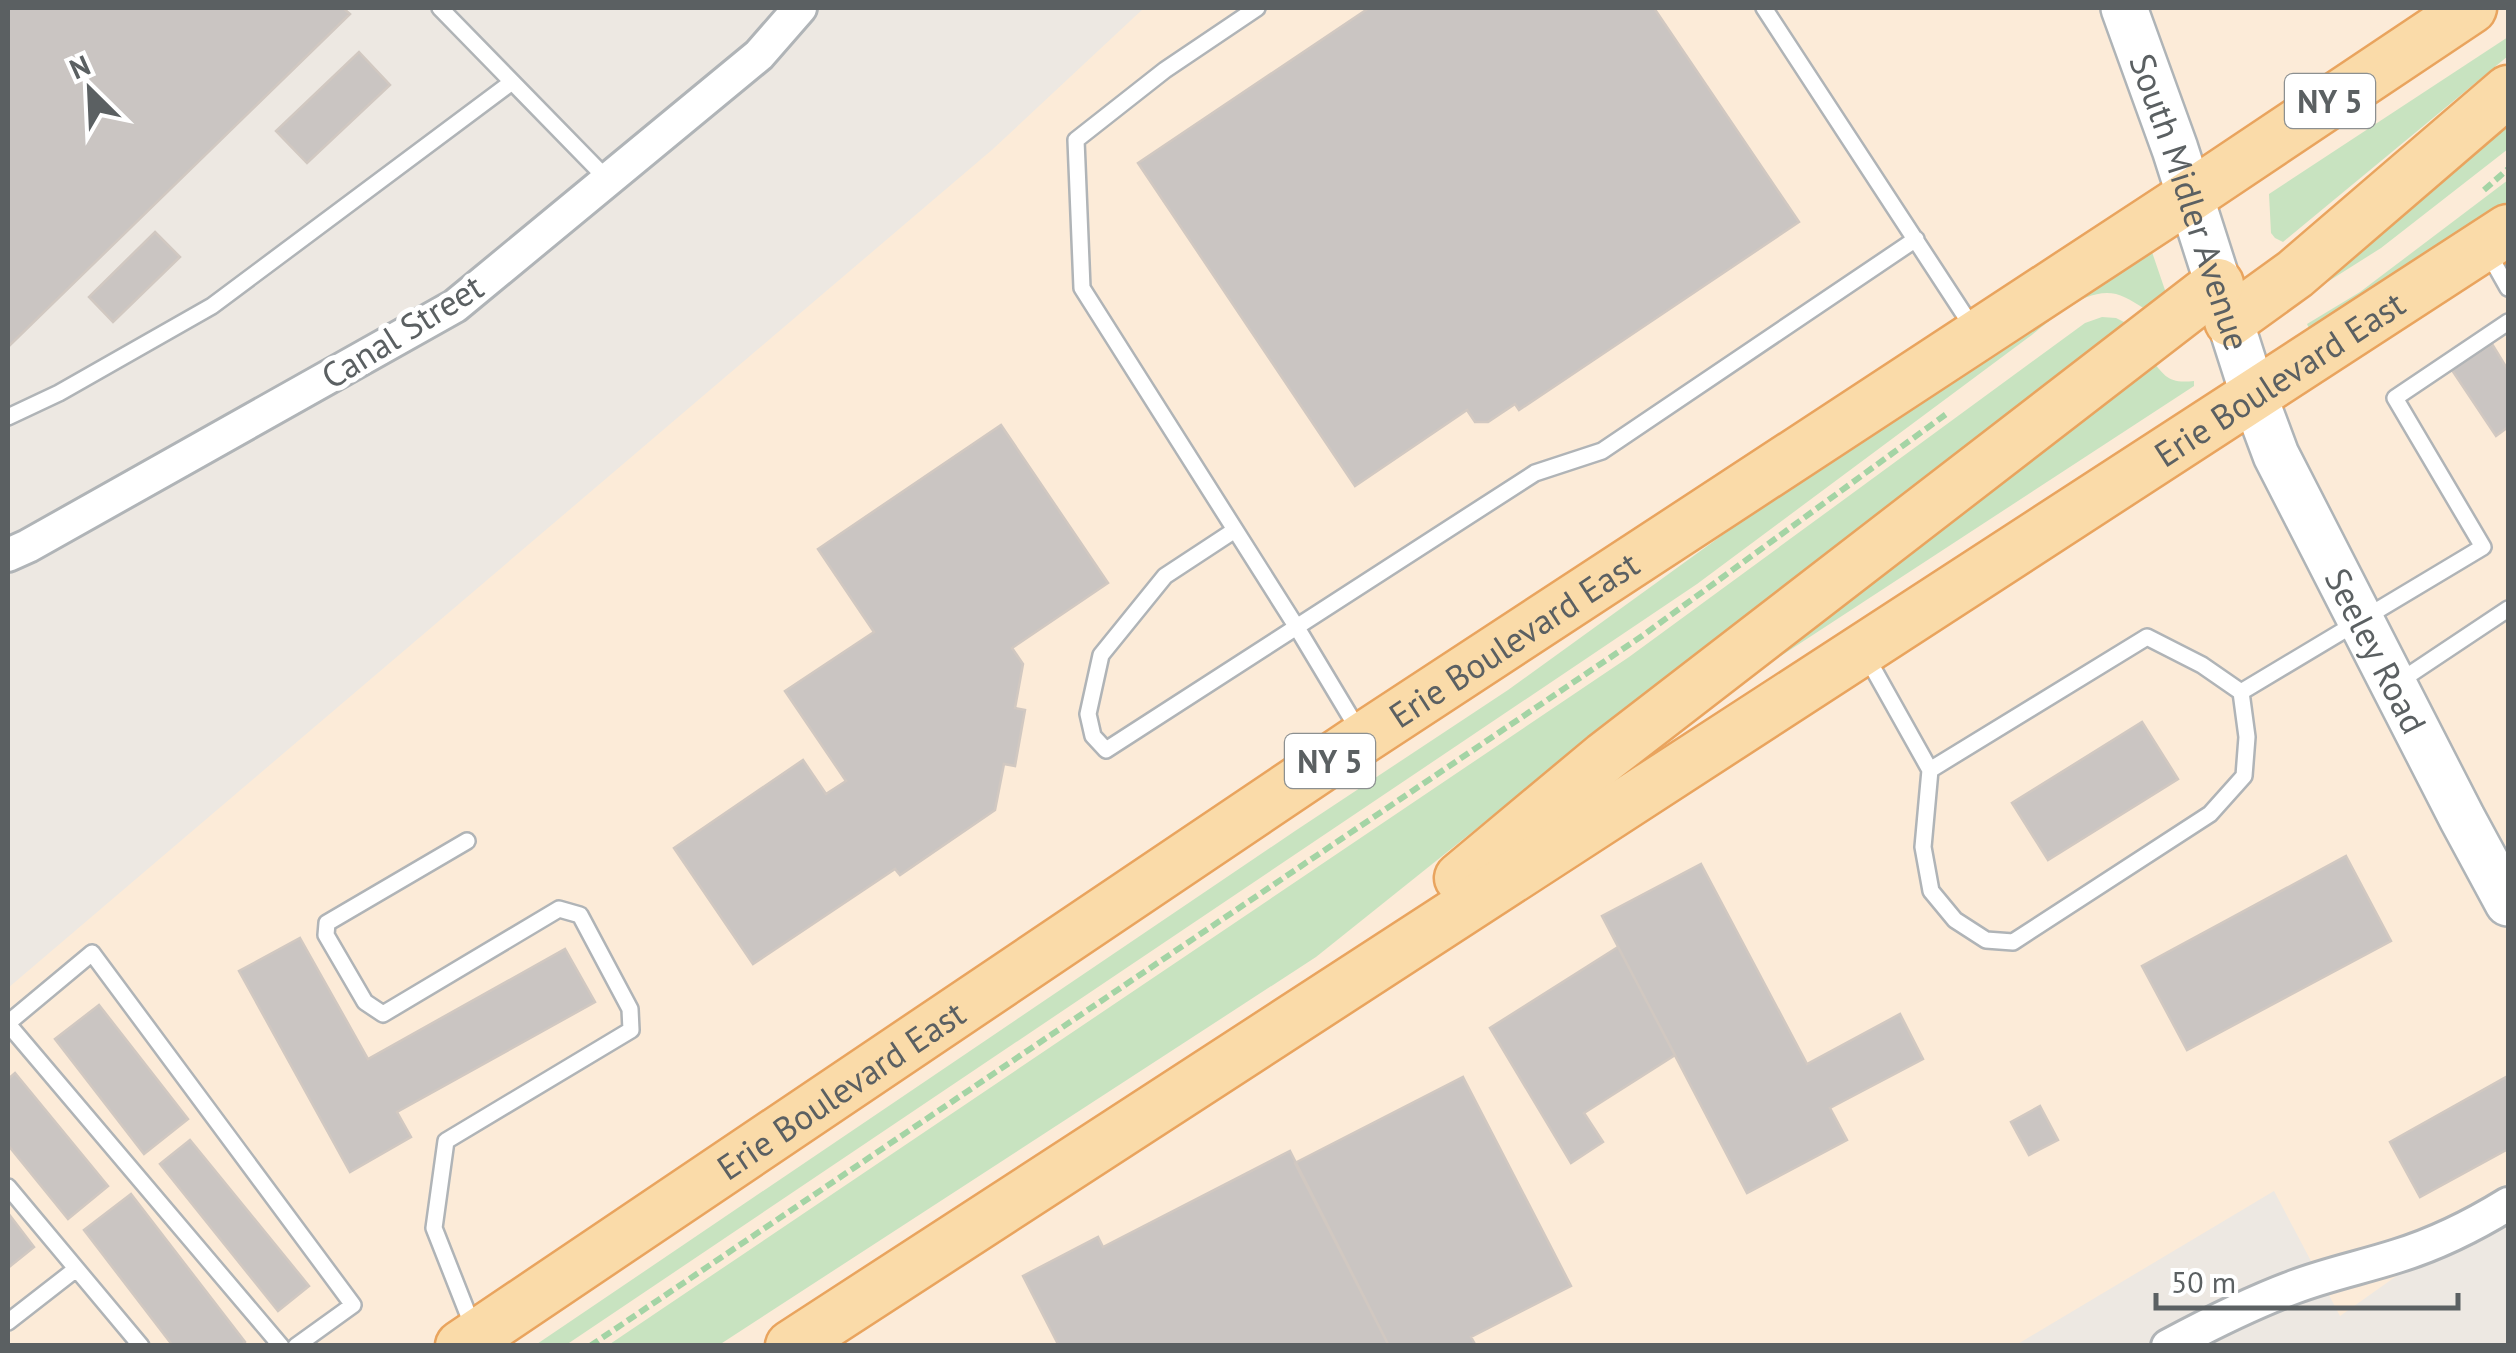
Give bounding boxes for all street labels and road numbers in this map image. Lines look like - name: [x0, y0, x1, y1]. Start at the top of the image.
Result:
- street label: South Midler Avenue: [2119, 47, 2261, 356]
- road number: NY 5: [2285, 74, 2375, 128]
- street label: Canal Street: [313, 263, 492, 399]
- street label: Erie Boulevard East: [2145, 280, 2413, 477]
- street label: Erie Boulevard East: [1380, 541, 1648, 738]
- street label: Seeley Road: [2315, 560, 2438, 741]
- road number: NY 5: [1285, 734, 1375, 788]
- street label: Erie Boulevard East: [708, 990, 974, 1190]

